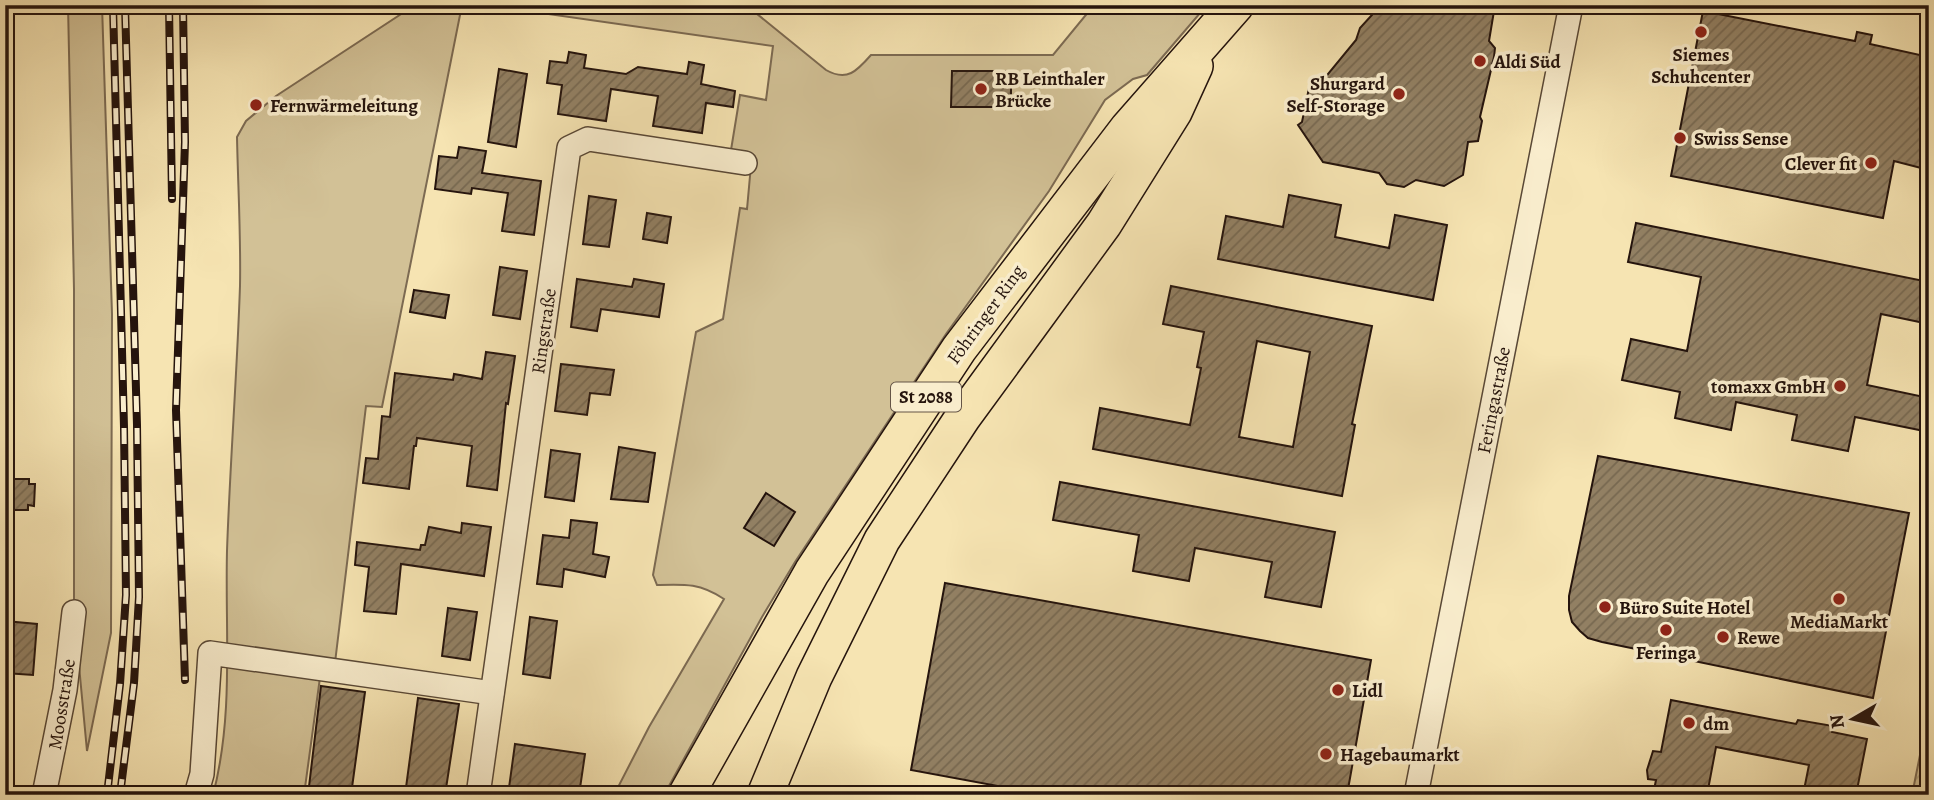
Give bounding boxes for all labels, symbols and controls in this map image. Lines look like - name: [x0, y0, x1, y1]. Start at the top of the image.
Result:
- marker: Siemes Schuhcenter: [1693, 24, 1709, 40]
- place label: Siemes Schuhcenter: [1651, 42, 1751, 90]
- place label: Aldi Süd: [1493, 49, 1561, 75]
- marker: Aldi Süd: [1472, 53, 1488, 69]
- place label: RB Leinthaler Brücke: [995, 66, 1105, 114]
- place label: Shurgard Self-Storage: [1287, 71, 1386, 119]
- marker: RB Leinthaler Brücke: [973, 81, 989, 97]
- marker: Shurgard Self-Storage: [1391, 86, 1407, 102]
- place label: Fernwärmeleitung: [270, 93, 418, 119]
- marker: Fernwärmeleitung: [248, 97, 264, 113]
- place label: Swiss Sense: [1694, 126, 1788, 152]
- marker: Swiss Sense: [1672, 130, 1688, 146]
- place label: Clever fit: [1785, 151, 1858, 177]
- marker: Clever fit: [1863, 155, 1879, 171]
- street label: Föhringer Ring: [941, 259, 1031, 370]
- street label: Ringstraße: [525, 287, 563, 376]
- street label: Feringastraße: [1471, 345, 1517, 456]
- place label: tomaxx GmbH: [1711, 374, 1826, 400]
- marker: tomaxx GmbH: [1832, 378, 1848, 394]
- road number: St 2088: [891, 382, 961, 412]
- marker: MediaMarkt: [1831, 591, 1847, 607]
- place label: Büro Suite Hotel: [1619, 595, 1750, 621]
- marker: Büro Suite Hotel: [1597, 599, 1613, 615]
- place label: MediaMarkt: [1790, 609, 1889, 635]
- marker: Feringa: [1658, 622, 1674, 638]
- place label: Rewe: [1737, 625, 1780, 651]
- marker: Rewe: [1715, 629, 1731, 645]
- place label: Feringa: [1636, 640, 1697, 666]
- street label: Moosstraße: [42, 657, 82, 752]
- place label: Lidl: [1352, 678, 1383, 704]
- marker: Lidl: [1330, 682, 1346, 698]
- north arrow: [1818, 684, 1888, 754]
- place label: dm: [1703, 711, 1729, 737]
- text: N: [1823, 712, 1851, 730]
- marker: dm: [1681, 715, 1697, 731]
- place label: Hagebaumarkt: [1340, 742, 1460, 768]
- marker: Hagebaumarkt: [1318, 746, 1334, 762]

